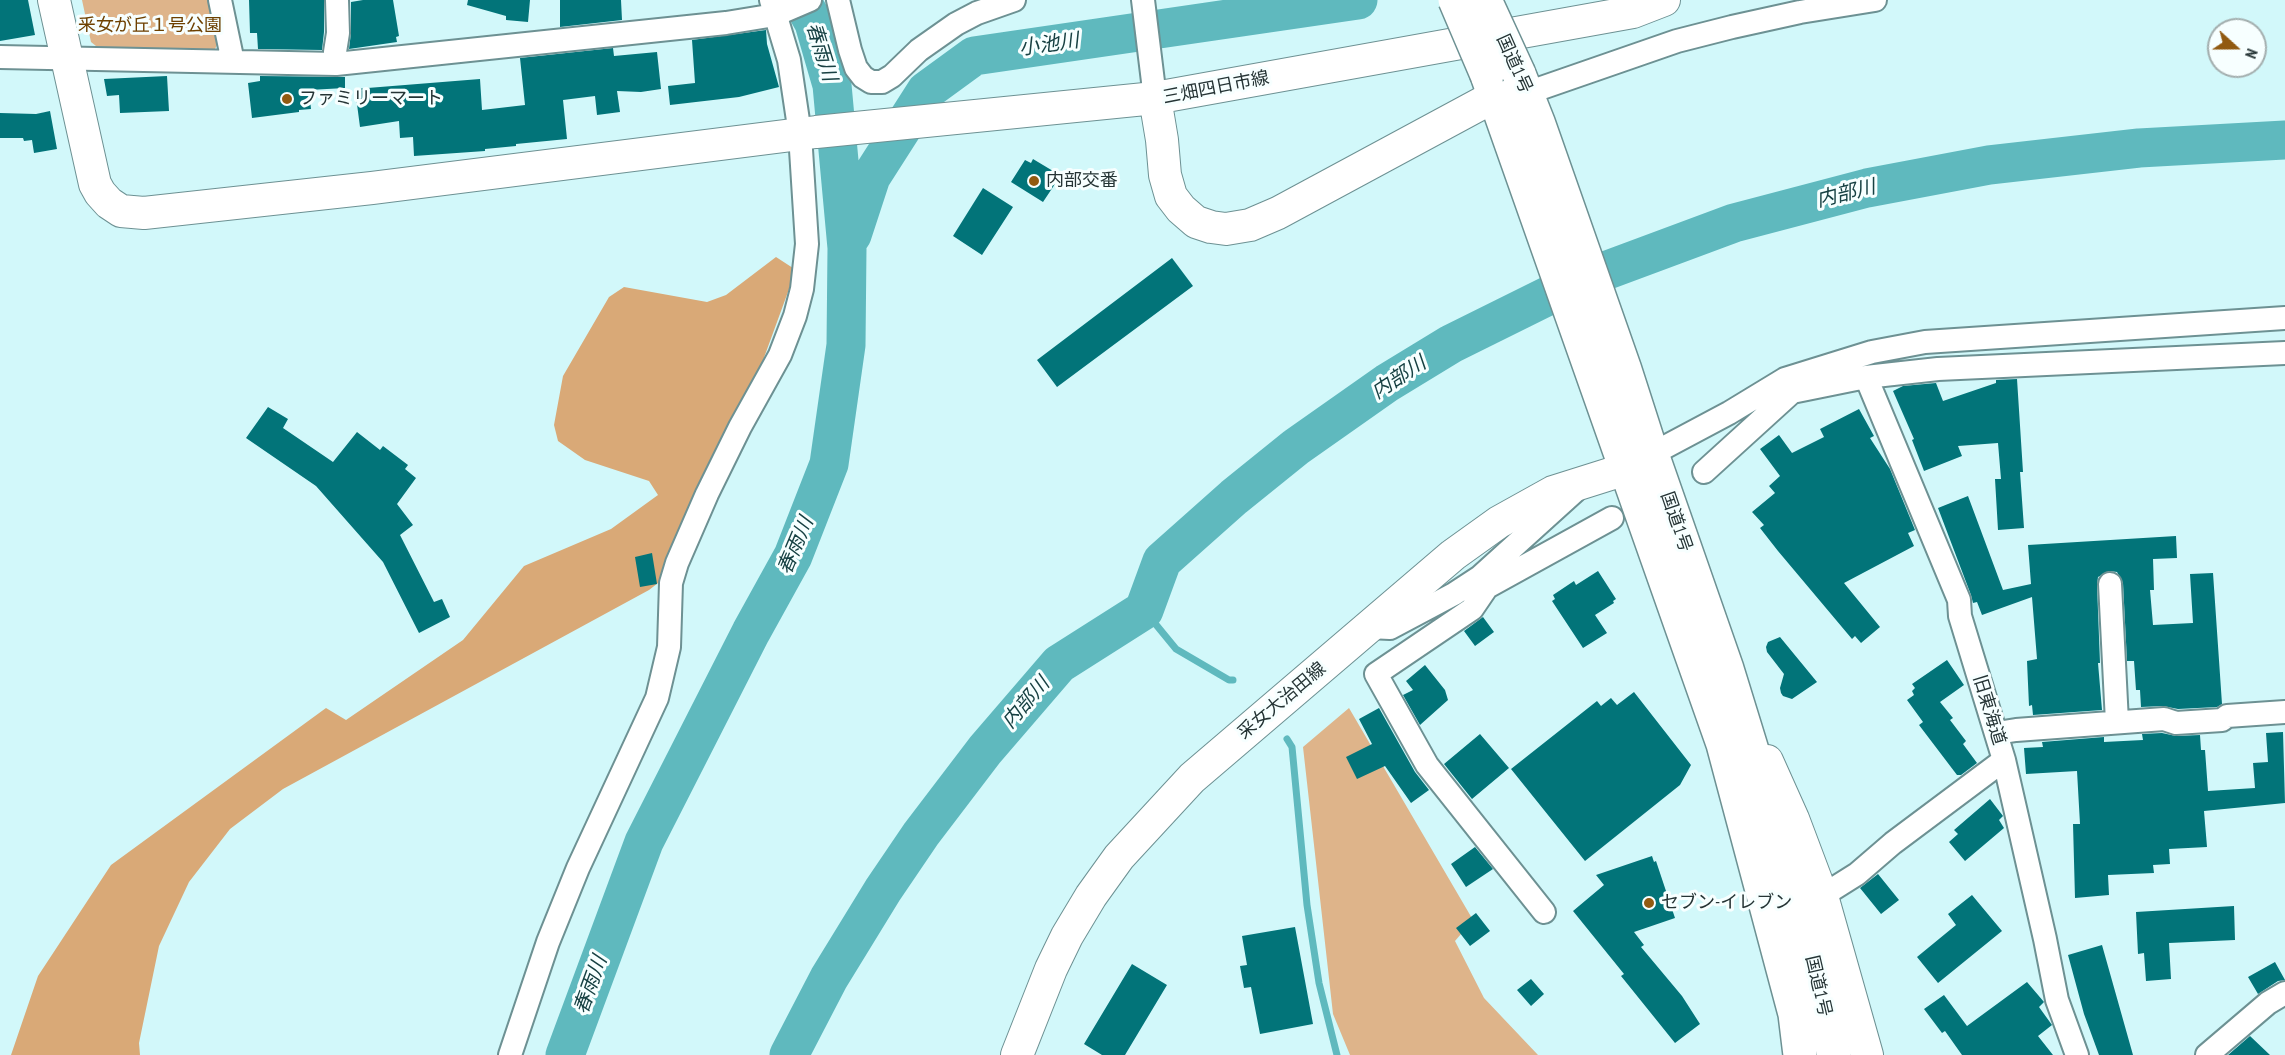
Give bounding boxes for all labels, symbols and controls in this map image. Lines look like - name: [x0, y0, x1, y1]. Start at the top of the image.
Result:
- park label: 釆女が丘１号公園: [78, 15, 222, 37]
- north arrow: [2207, 18, 2267, 78]
- water label: 春雨川: [801, 20, 841, 84]
- water label: 小池川: [1018, 29, 1080, 61]
- street label: 国道1号: [1492, 31, 1536, 97]
- text: N: [2241, 46, 2263, 61]
- street label: 三畑四日市線: [1161, 67, 1271, 109]
- place label: ファミリーマート: [299, 88, 443, 110]
- marker: ファミリーマート: [280, 92, 294, 106]
- place label: 内部交番: [1046, 170, 1118, 192]
- marker: 内部交番: [1027, 174, 1041, 188]
- water label: 内部川: [1814, 175, 1878, 213]
- water label: 内部川: [1367, 352, 1431, 404]
- street label: 国道1号: [1656, 489, 1696, 555]
- water label: 春雨川: [773, 514, 819, 578]
- street label: 采女大治田線: [1234, 658, 1330, 744]
- water label: 内部川: [997, 672, 1055, 734]
- street label: 旧東海道: [1968, 672, 2010, 748]
- place label: セブン-イレブン: [1661, 892, 1792, 914]
- marker: セブン-イレブン: [1642, 896, 1656, 910]
- water label: 春雨川: [569, 953, 613, 1017]
- street label: 国道1号: [1800, 953, 1836, 1019]

